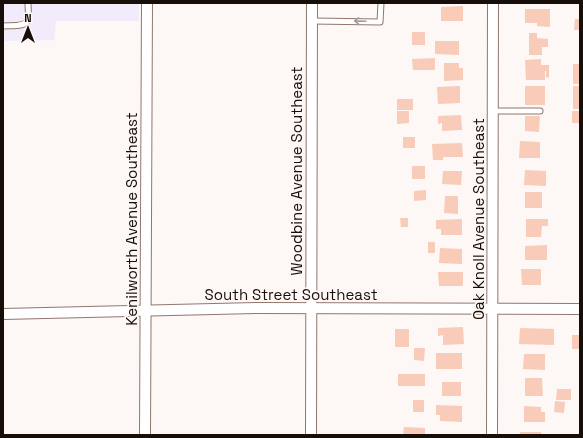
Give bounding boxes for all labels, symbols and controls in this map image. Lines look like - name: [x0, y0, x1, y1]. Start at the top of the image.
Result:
- north arrow: [8, 8, 48, 48]
- text: N: [24, 11, 32, 25]
- one-way arrow: [354, 18, 367, 25]
- street label: Woodbine Avenue Southeast: [287, 66, 306, 275]
- street label: Kenilworth Avenue Southeast: [122, 112, 141, 326]
- street label: Oak Knoll Avenue Southeast: [469, 118, 488, 320]
- street label: South Street Southeast: [204, 285, 378, 304]

